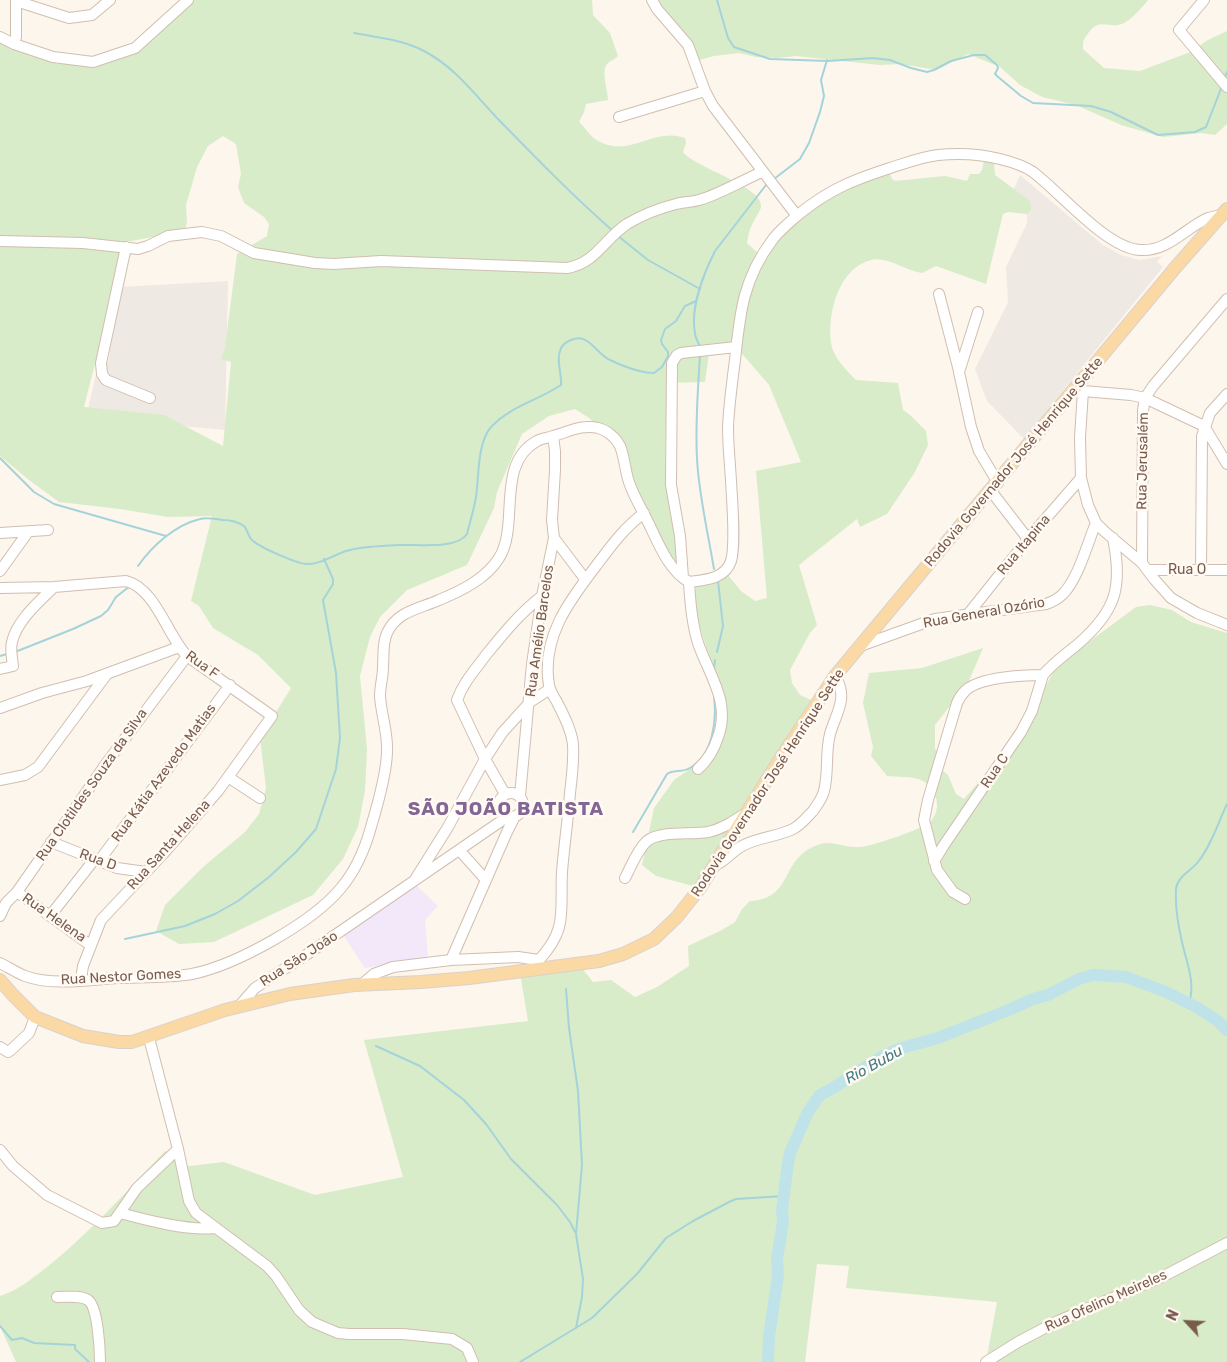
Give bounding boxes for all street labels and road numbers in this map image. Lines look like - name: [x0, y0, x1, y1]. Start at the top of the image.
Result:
- street label: Rodovia Governador José Henrique Sette: [921, 354, 1107, 570]
- street label: Rua Jerusalém: [1134, 412, 1152, 510]
- street label: Rua Itapina: [994, 511, 1054, 579]
- street label: Rua O: [1168, 562, 1206, 578]
- street label: Rua Amélio Barcelos: [522, 564, 558, 698]
- street label: Rua General Ozório: [922, 594, 1046, 632]
- street label: Rua F: [182, 647, 222, 683]
- street label: Rodovia Governador José Henrique Sette: [688, 666, 848, 900]
- street label: Rua Kátia Azevedo Matias: [108, 701, 220, 845]
- street label: Rua Clotildes Souza da Silva: [33, 706, 151, 864]
- street label: Rua C: [977, 751, 1013, 791]
- street label: Rua Santa Helena: [124, 796, 214, 894]
- street label: Rua D: [77, 846, 119, 874]
- street label: Rua Helena: [19, 890, 89, 946]
- street label: Rua São João: [257, 928, 341, 990]
- street label: Rua Nestor Gomes: [60, 965, 182, 989]
- street label: Rua Ofelino Meireles: [1042, 1267, 1170, 1335]

